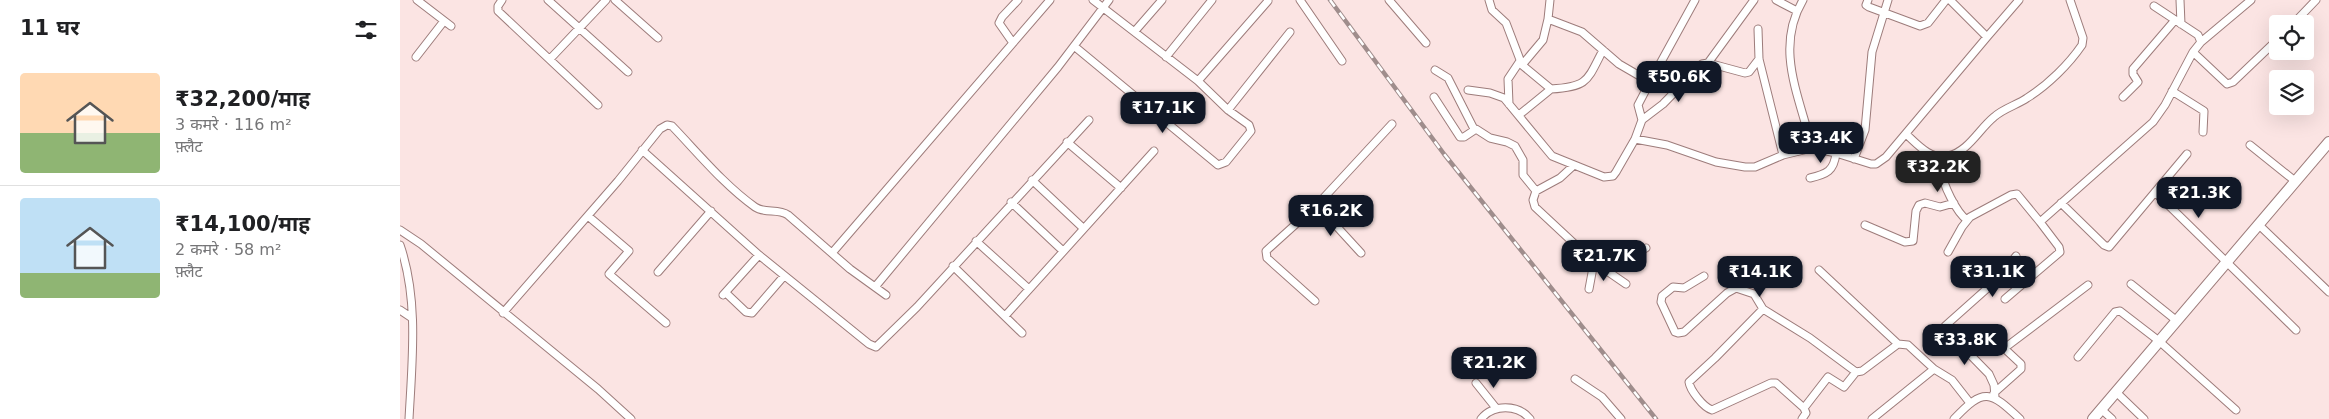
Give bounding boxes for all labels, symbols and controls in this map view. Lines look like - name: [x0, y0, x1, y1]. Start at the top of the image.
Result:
- map controls: [2269, 15, 2314, 115]
- button: locate: [2269, 15, 2314, 60]
- text: 11 घर: [20, 16, 79, 40]
- icon: filters: [352, 16, 380, 44]
- pin: ₹50.6K: [1638, 61, 1720, 103]
- text: ₹50.6K: [1647, 67, 1711, 86]
- button: layers: [2269, 70, 2314, 115]
- text: ₹32,200/माह: [175, 87, 310, 111]
- pin: ₹17.1K: [1122, 92, 1204, 134]
- icon: home: [60, 93, 120, 153]
- text: ₹17.1K: [1131, 98, 1195, 117]
- text: 3 कमरे · 116 m²: [175, 115, 292, 134]
- pin: ₹33.4K: [1780, 121, 1862, 164]
- text: ₹33.4K: [1789, 128, 1853, 147]
- text: फ़्लैट: [175, 137, 203, 156]
- pin: ₹32.2K: [1897, 150, 1979, 193]
- text: ₹32.2K: [1906, 157, 1970, 176]
- pin: ₹21.3K: [2158, 176, 2240, 219]
- text: ₹21.3K: [2167, 183, 2231, 202]
- pin: ₹16.2K: [1290, 194, 1372, 237]
- text: ₹16.2K: [1299, 201, 1363, 220]
- text: ₹14,100/माह: [175, 212, 310, 236]
- icon: home: [60, 218, 120, 278]
- text: 2 कमरे · 58 m²: [175, 240, 281, 259]
- pin: ₹21.7K: [1563, 240, 1645, 282]
- text: ₹21.7K: [1572, 246, 1636, 265]
- pin: ₹14.1K: [1719, 256, 1801, 298]
- pin: ₹31.1K: [1952, 256, 2034, 298]
- text: फ़्लैट: [175, 262, 203, 281]
- text: ₹14.1K: [1728, 262, 1792, 281]
- text: ₹31.1K: [1961, 262, 2025, 281]
- pin: ₹33.8K: [1924, 324, 2006, 366]
- text: ₹33.8K: [1933, 330, 1997, 349]
- pin: ₹21.2K: [1453, 346, 1535, 389]
- text: ₹21.2K: [1462, 353, 1526, 372]

